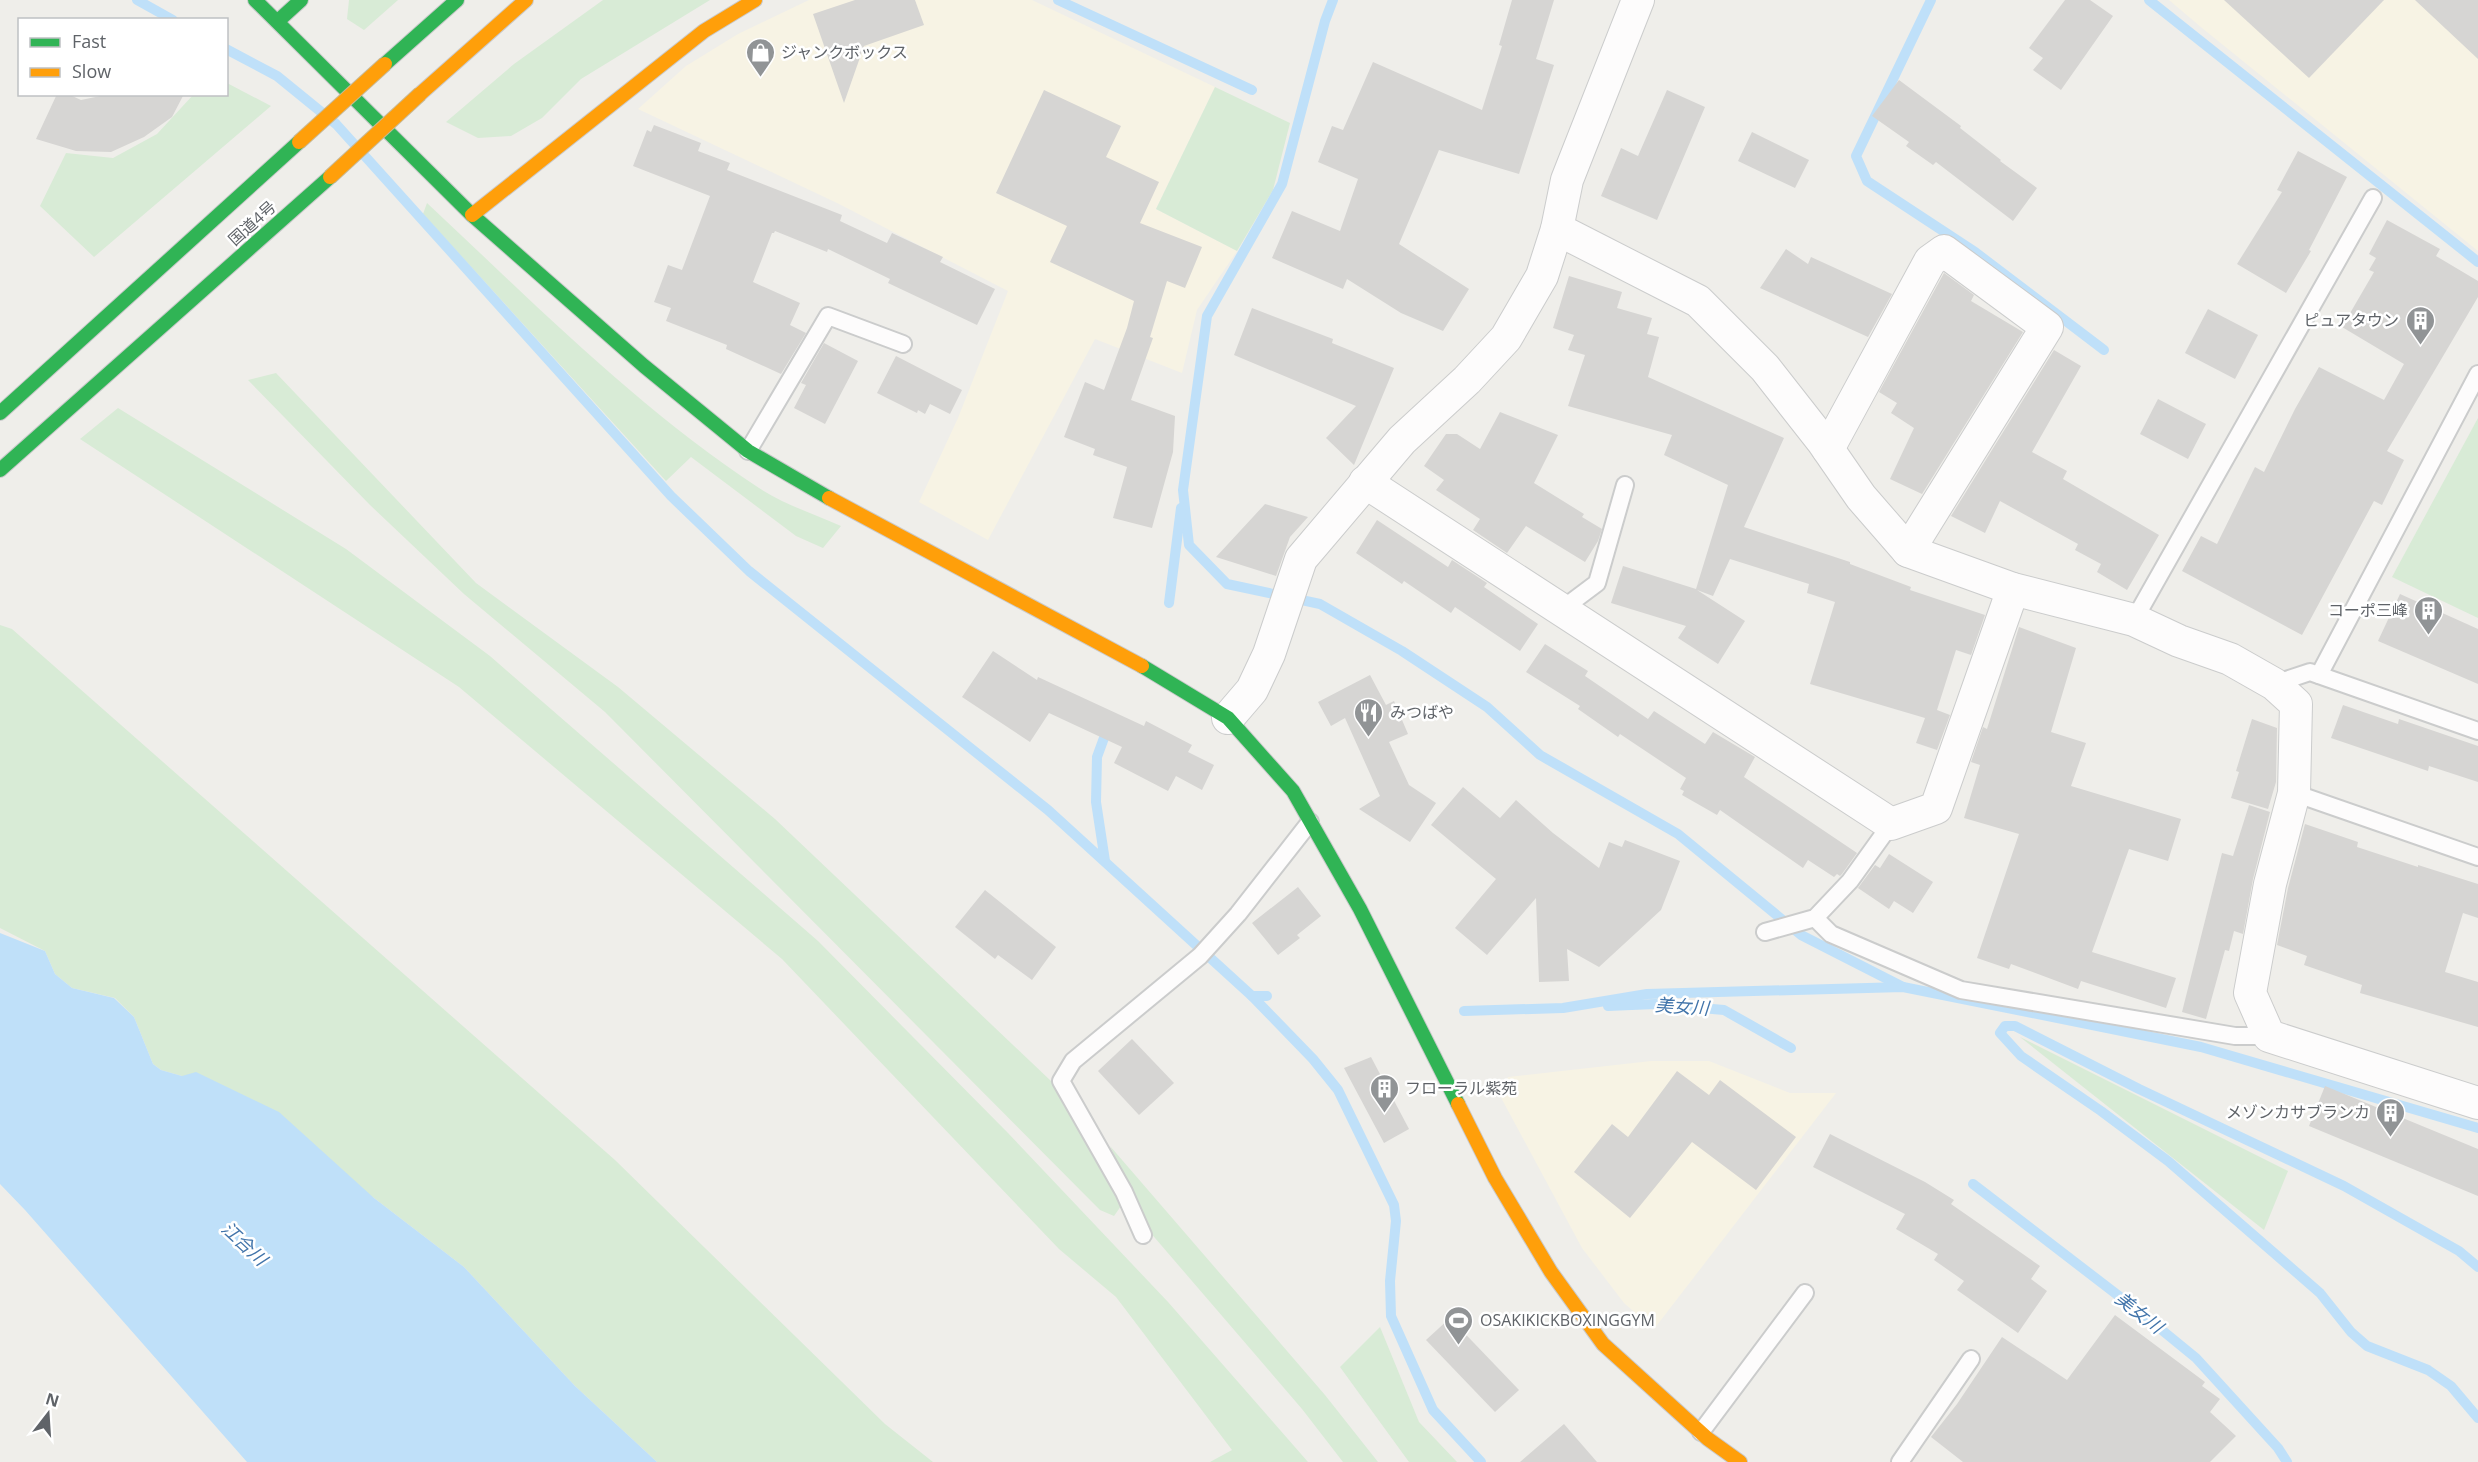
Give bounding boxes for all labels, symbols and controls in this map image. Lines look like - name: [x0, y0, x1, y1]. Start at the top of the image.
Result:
- legend: [18, 18, 228, 96]
- text: Fast: [72, 29, 106, 53]
- shop icon: ジャンクボックス: [744, 36, 776, 78]
- place label: ジャンクボックス: [781, 41, 908, 63]
- text: Slow: [72, 59, 111, 83]
- street label: 国道4号: [223, 196, 281, 250]
- building icon: ピュアタウン: [2404, 304, 2436, 346]
- place label: ピュアタウン: [2303, 309, 2399, 331]
- building icon: コーポ三峰: [2413, 594, 2445, 636]
- place label: コーポ三峰: [2328, 599, 2408, 621]
- restaurant icon: みつばや: [1353, 696, 1385, 738]
- place label: みつばや: [1390, 701, 1454, 723]
- water label: 美女川: [1654, 992, 1712, 1020]
- building icon: フローラル紫苑: [1368, 1072, 1400, 1114]
- place label: フローラル紫苑: [1405, 1077, 1517, 1099]
- building icon: メゾンカサブランカ: [2375, 1096, 2407, 1138]
- place label: メゾンカサブランカ: [2226, 1101, 2370, 1123]
- water label: 江合川: [217, 1216, 274, 1272]
- water label: 美女川: [2111, 1286, 2170, 1340]
- sports icon: OSAKIKICKBOXINGGYM: [1443, 1304, 1475, 1346]
- place label: OSAKIKICKBOXINGGYM: [1480, 1309, 1655, 1331]
- north arrow: [18, 1384, 78, 1444]
- text: N: [43, 1387, 62, 1412]

